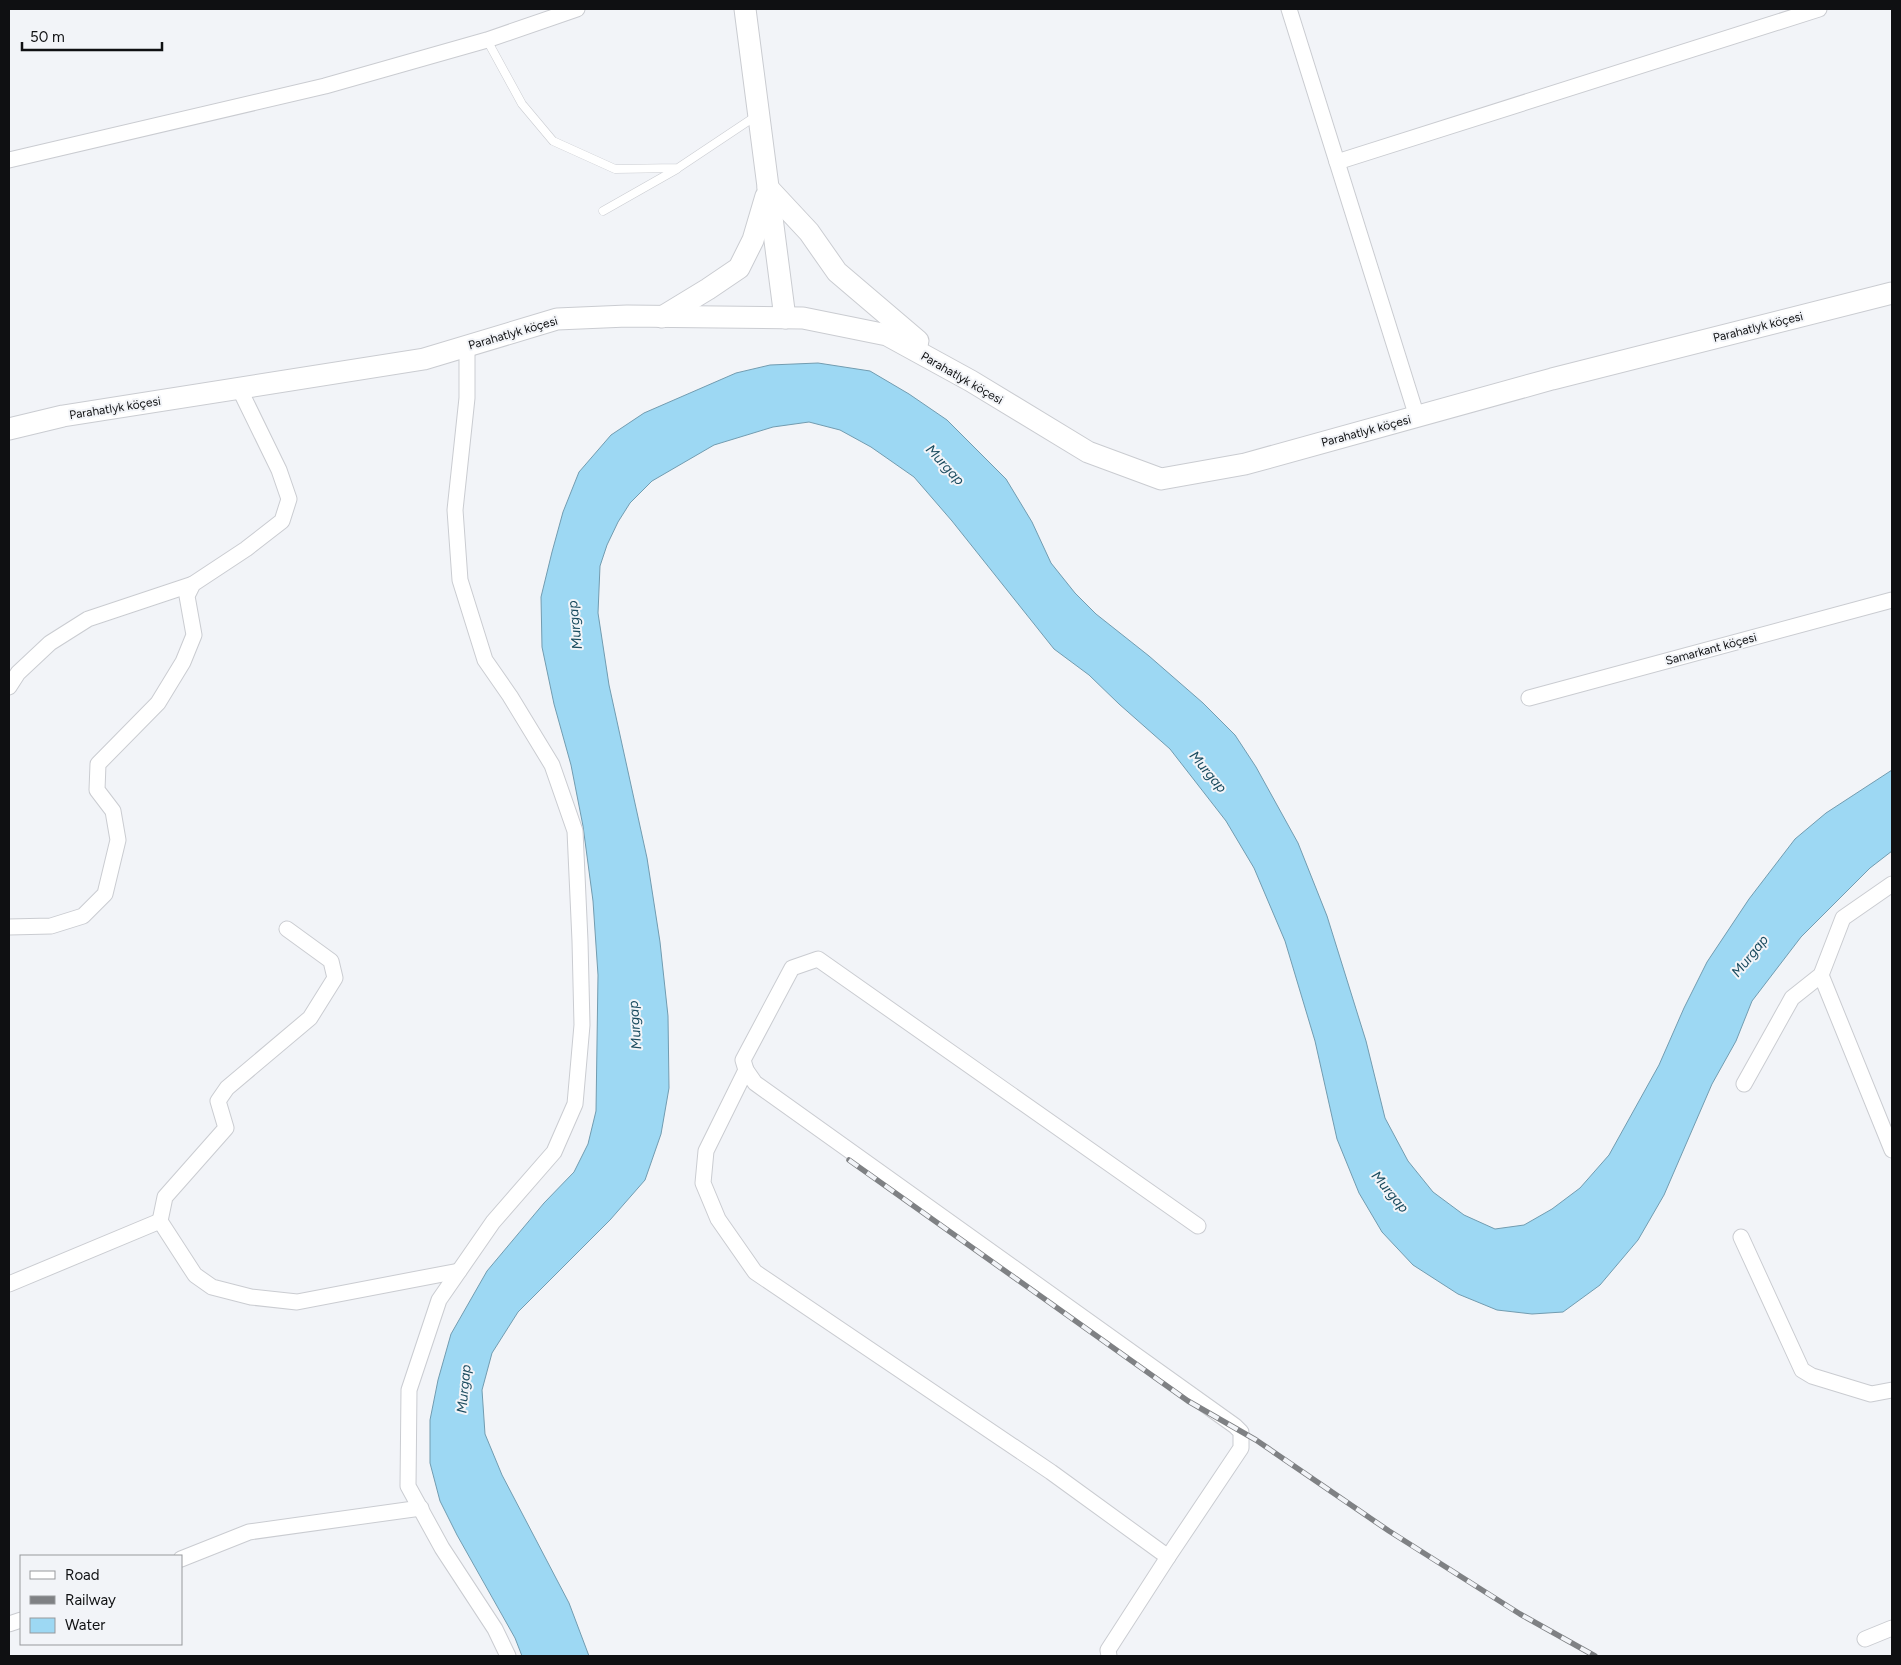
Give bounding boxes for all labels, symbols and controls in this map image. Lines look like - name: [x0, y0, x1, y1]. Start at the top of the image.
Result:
- scale bar: [22, 20, 162, 52]
- text: 50 m: [30, 28, 65, 46]
- street label: Parahatlyk köçesi: [1712, 309, 1804, 345]
- street label: Parahatlyk köçesi: [467, 314, 559, 352]
- street label: Parahatlyk köçesi: [919, 349, 1005, 407]
- street label: Parahatlyk köçesi: [68, 394, 162, 422]
- street label: Parahatlyk köçesi: [1320, 412, 1412, 450]
- water label: Murgap: [922, 441, 968, 489]
- water label: Murgap: [564, 600, 586, 650]
- street label: Samarkant köçesi: [1664, 630, 1758, 668]
- water label: Murgap: [1186, 748, 1230, 796]
- water label: Murgap: [1728, 932, 1772, 980]
- water label: Murgap: [625, 1000, 645, 1050]
- water label: Murgap: [1368, 1168, 1412, 1216]
- water label: Murgap: [453, 1364, 475, 1414]
- legend: [20, 1555, 182, 1645]
- text: Road: [65, 1566, 100, 1584]
- text: Railway: [65, 1591, 116, 1609]
- text: Water: [65, 1616, 105, 1634]

